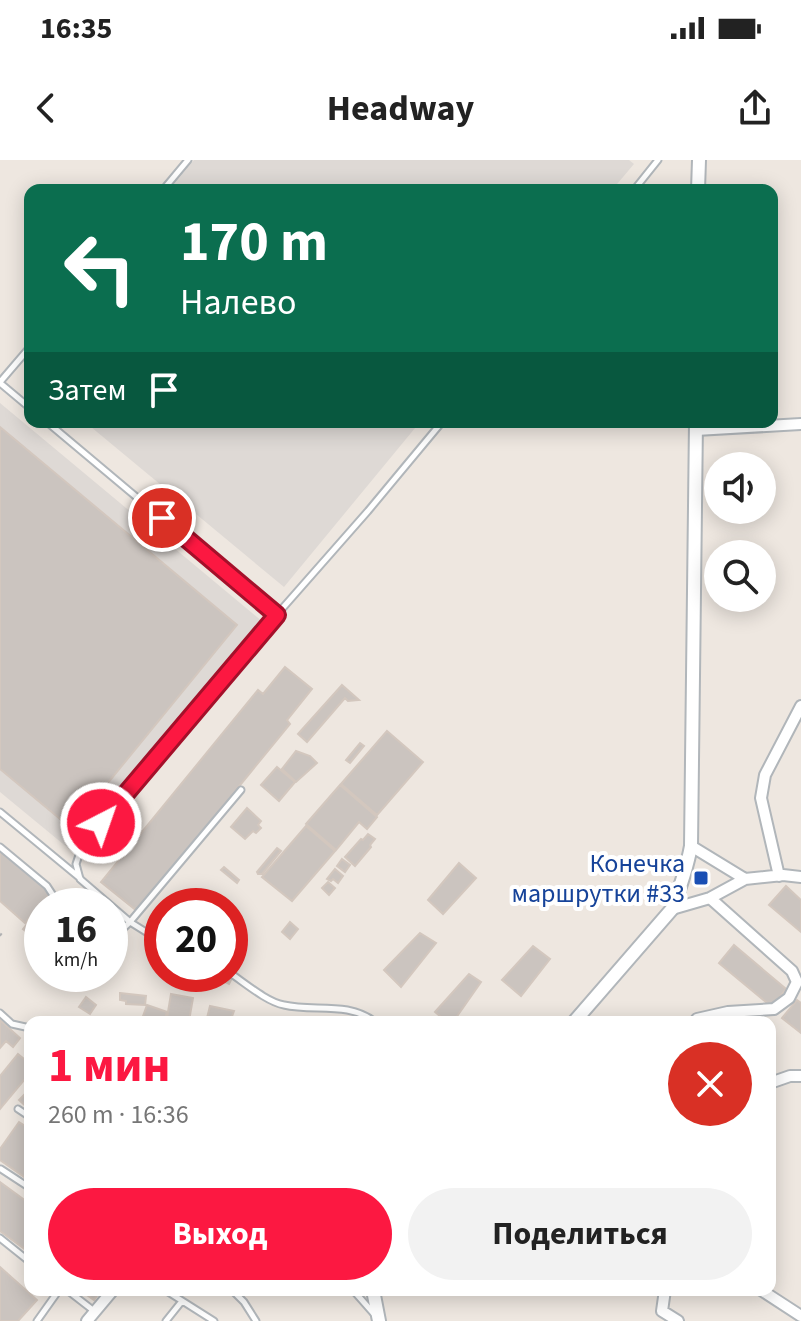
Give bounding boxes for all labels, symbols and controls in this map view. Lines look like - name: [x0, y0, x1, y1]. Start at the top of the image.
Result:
- text: 16:35: [40, 7, 112, 50]
- text: Headway: [327, 83, 474, 134]
- icon: back: [24, 86, 68, 130]
- icon: share: [733, 86, 777, 130]
- text: 170 m: [180, 203, 328, 282]
- icon: left: [48, 216, 152, 320]
- text: Налево: [180, 277, 296, 328]
- icon: arrive: [142, 368, 186, 412]
- text: Затем: [48, 369, 126, 412]
- map controls: [704, 452, 776, 612]
- button: sound: [704, 452, 776, 524]
- pin: [128, 484, 196, 552]
- icon: arrive: [140, 496, 184, 540]
- button: search: [704, 540, 776, 612]
- position arrow: [59, 781, 143, 865]
- place label: Конечка маршрутки #33: [512, 845, 685, 912]
- marker: Конечка маршрутки #33: [692, 869, 710, 887]
- speed limit sign: 20: [144, 888, 248, 992]
- text: 16: [55, 901, 97, 958]
- text: km/h: [54, 946, 98, 974]
- text: 1 мин: [48, 1032, 171, 1100]
- button: close: [668, 1042, 752, 1126]
- text: 260 m · 16:36: [48, 1096, 189, 1133]
- button: Выход: [48, 1188, 392, 1280]
- button: Поделиться: [408, 1188, 752, 1280]

